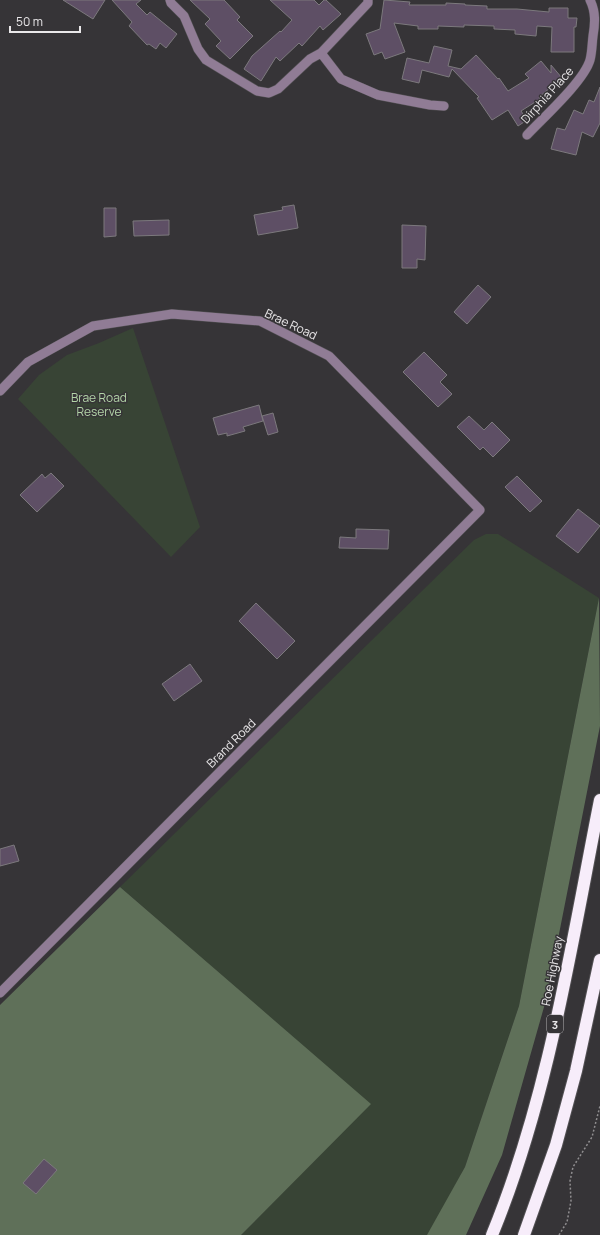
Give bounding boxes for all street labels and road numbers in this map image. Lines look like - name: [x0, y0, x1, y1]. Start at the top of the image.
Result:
- street label: Dirphia Place: [517, 63, 577, 127]
- street label: Brae Road: [262, 304, 320, 344]
- street label: Brand Road: [203, 715, 259, 771]
- street label: Roe Highway: [537, 934, 567, 1007]
- road number: 3: [547, 1015, 563, 1033]

